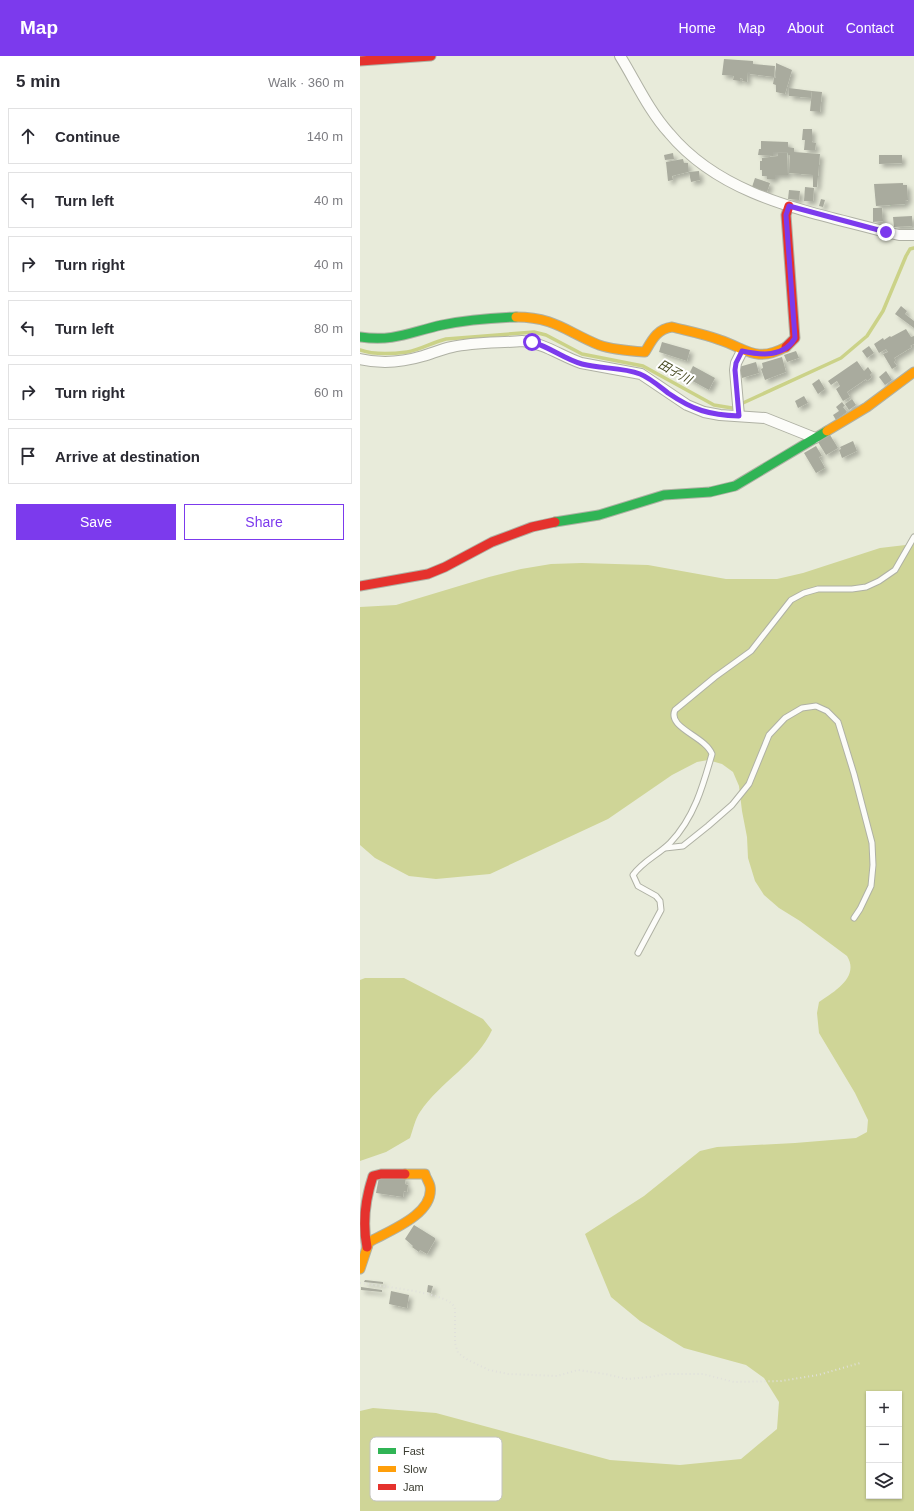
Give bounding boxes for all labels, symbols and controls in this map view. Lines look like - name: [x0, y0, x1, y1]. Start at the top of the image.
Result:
- text: Map: [20, 17, 58, 38]
- text: Home: [679, 20, 716, 36]
- text: Map: [738, 20, 765, 36]
- text: About: [787, 20, 824, 36]
- text: Contact: [846, 20, 894, 36]
- text: 5 min: [16, 72, 60, 91]
- text: Walk · 360 m: [268, 75, 344, 90]
- icon: ahead: [17, 125, 39, 147]
- text: Continue: [55, 128, 120, 145]
- text: 140 m: [307, 129, 343, 144]
- icon: left: [17, 189, 39, 211]
- text: Turn left: [55, 192, 114, 209]
- text: 40 m: [314, 193, 343, 208]
- route end: [877, 223, 895, 241]
- icon: right: [17, 253, 39, 275]
- text: Turn right: [55, 256, 125, 273]
- text: 40 m: [314, 257, 343, 272]
- icon: left: [17, 317, 39, 339]
- text: Turn left: [55, 320, 114, 337]
- text: 80 m: [314, 321, 343, 336]
- route start: [523, 333, 541, 351]
- water label: 田子川: [656, 357, 696, 388]
- icon: right: [17, 381, 39, 403]
- text: Turn right: [55, 384, 125, 401]
- text: 60 m: [314, 385, 343, 400]
- icon: arrive: [17, 445, 39, 467]
- text: Arrive at destination: [55, 448, 200, 465]
- button: Save: [16, 504, 176, 540]
- button: Share: [184, 504, 344, 540]
- map controls: [866, 1391, 902, 1499]
- button: +: [866, 1391, 902, 1427]
- button: −: [866, 1427, 902, 1463]
- legend: [370, 1437, 502, 1501]
- text: Fast: [403, 1445, 424, 1457]
- text: Slow: [403, 1463, 427, 1475]
- button: layers: [866, 1463, 902, 1499]
- text: Jam: [403, 1481, 424, 1493]

